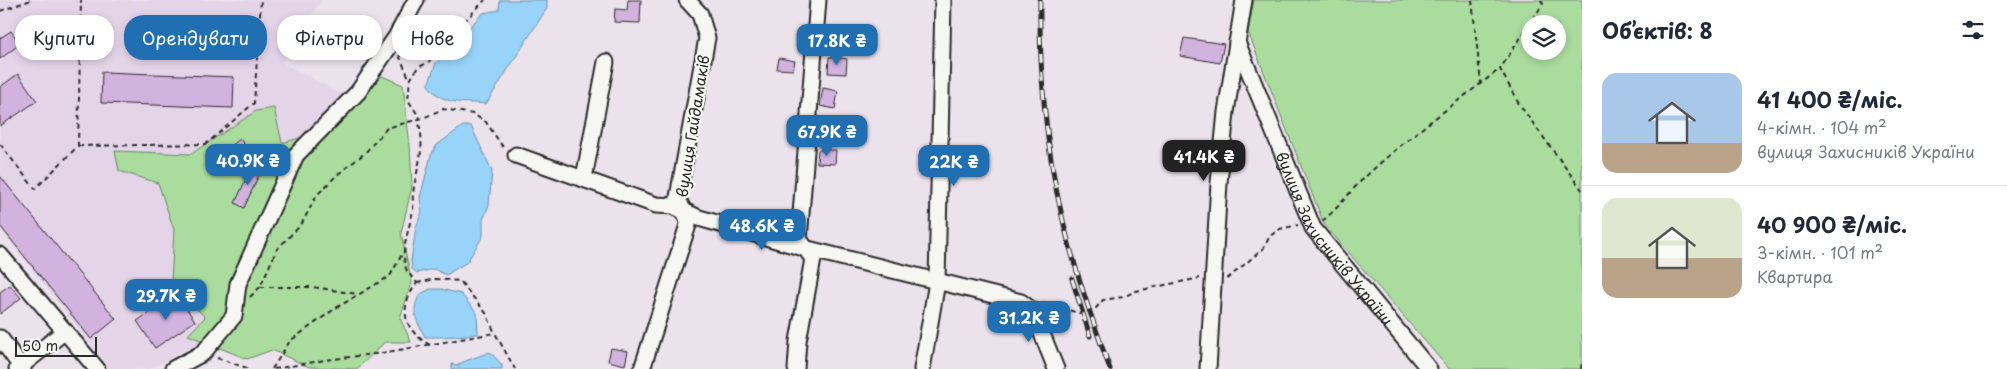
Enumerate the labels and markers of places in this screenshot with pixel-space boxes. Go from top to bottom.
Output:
pin: 17.8K ₴ [791,23,883,66]
pin: 67.9K ₴ [781,114,873,157]
pin: 41.4K ₴ [1158,140,1250,182]
pin: 40.9K ₴ [202,144,294,186]
pin: 22K ₴ [919,144,989,187]
pin: 48.6K ₴ [716,208,808,251]
pin: 29.7K ₴ [120,278,212,321]
pin: 31.2K ₴ [983,300,1075,343]

